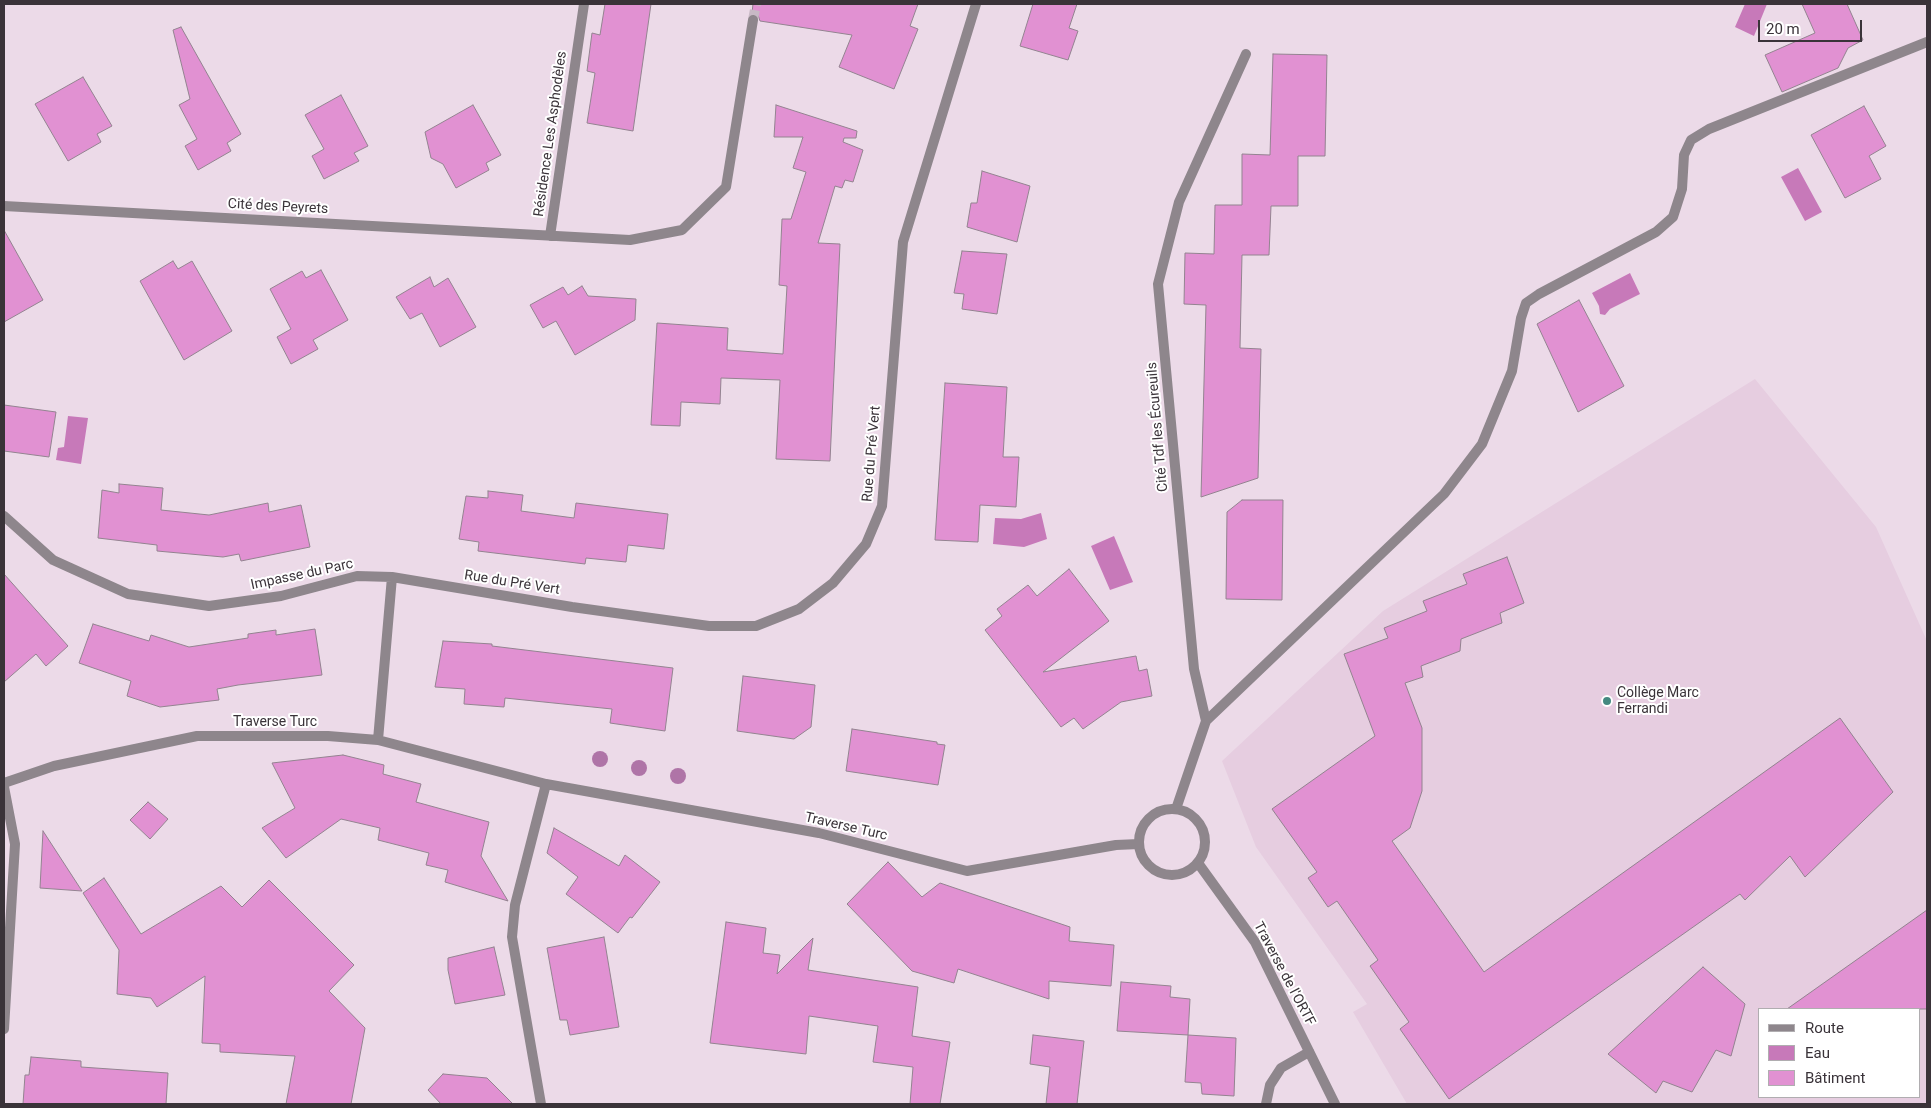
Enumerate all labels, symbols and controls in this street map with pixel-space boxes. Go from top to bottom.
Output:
scale bar [1761,10,1865,42]
text: 20 m [1766,20,1800,38]
street label: Résidence Les Asphodèles [531,50,571,218]
street label: Cité des Peyrets [227,196,329,218]
street label: Cité Tdf les Écureuils [1144,361,1172,493]
street label: Rue du Pré Vert [859,405,885,503]
street label: Impasse du Parc [249,556,355,594]
street label: Rue du Pré Vert [463,567,561,599]
place label: Collège Marc Ferrandi [1617,685,1699,718]
marker: Collège Marc Ferrandi [1601,695,1613,707]
street label: Traverse Turc [233,714,317,730]
street label: Traverse Turc [803,809,889,845]
street label: Traverse de l'ORTF [1250,919,1318,1029]
legend [1758,1008,1921,1098]
text: Route [1805,1019,1844,1037]
text: Eau [1805,1044,1830,1062]
text: Bâtiment [1805,1069,1865,1087]

